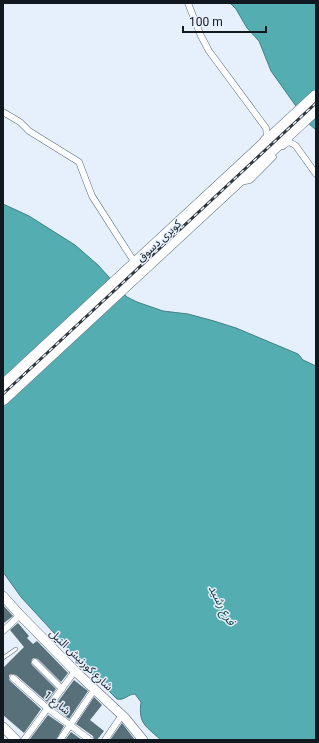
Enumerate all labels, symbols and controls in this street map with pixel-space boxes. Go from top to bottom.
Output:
scale bar [183,8,266,34]
text: 100 m [189,15,223,29]
street label: كوبرى دسوق [134,217,184,265]
water label: فرع رشيد [204,583,239,629]
street label: شارع كورنيش النيل [46,627,116,694]
street label: شارع 1 [40,688,73,719]

